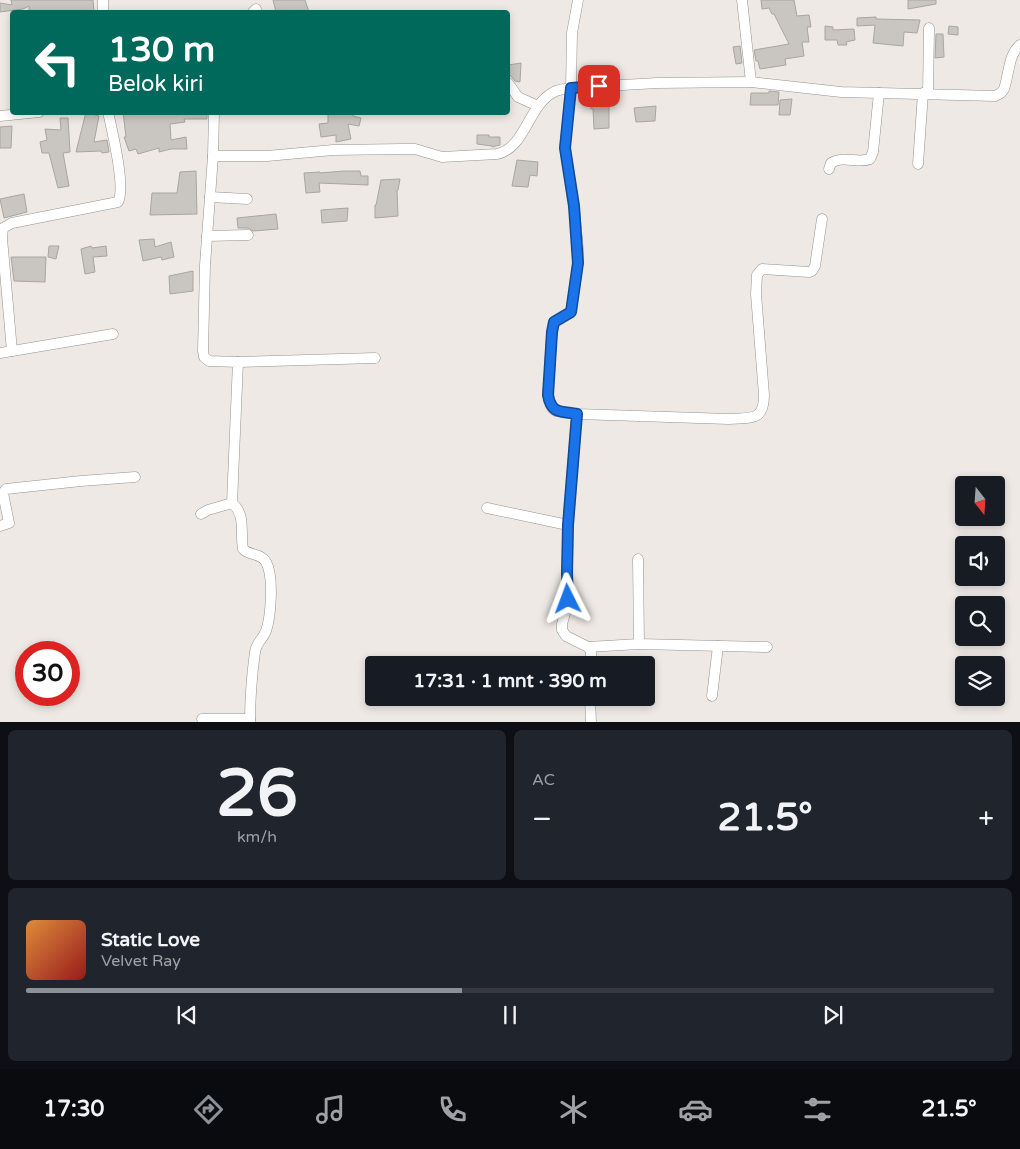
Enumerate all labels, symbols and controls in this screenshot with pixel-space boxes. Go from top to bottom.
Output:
text: 130 m [108,29,215,71]
icon: left [25,30,90,95]
pin [578,65,620,107]
text: Belok kiri [108,71,204,97]
icon: arrive [585,72,613,100]
north arrow [955,476,1005,526]
map controls [955,476,1005,706]
button: sound [955,536,1005,586]
position arrow [541,572,593,624]
button: search [955,596,1005,646]
speed limit sign: 30 [15,641,80,706]
button: layers [955,656,1005,706]
text: 17:31 · 1 mnt · 390 m [413,670,607,692]
text: 26 [216,755,298,834]
text: AC [532,770,555,790]
text: 21.5° [718,795,813,841]
text: − [532,802,552,836]
text: + [978,802,994,836]
text: km/h [237,827,277,847]
text: Static Love [101,929,200,951]
text: Velvet Ray [101,951,181,971]
icon: previous [173,1001,201,1029]
icon: pause [496,1001,524,1029]
icon: next [819,1001,847,1029]
icon: directions [191,1092,226,1127]
icon: music [313,1092,348,1127]
icon: phone [435,1092,470,1127]
icon: climate [556,1092,591,1127]
icon: car [678,1092,713,1127]
icon: filters [800,1092,835,1127]
text: 17:30 [43,1096,104,1122]
text: 21.5° [921,1096,977,1122]

